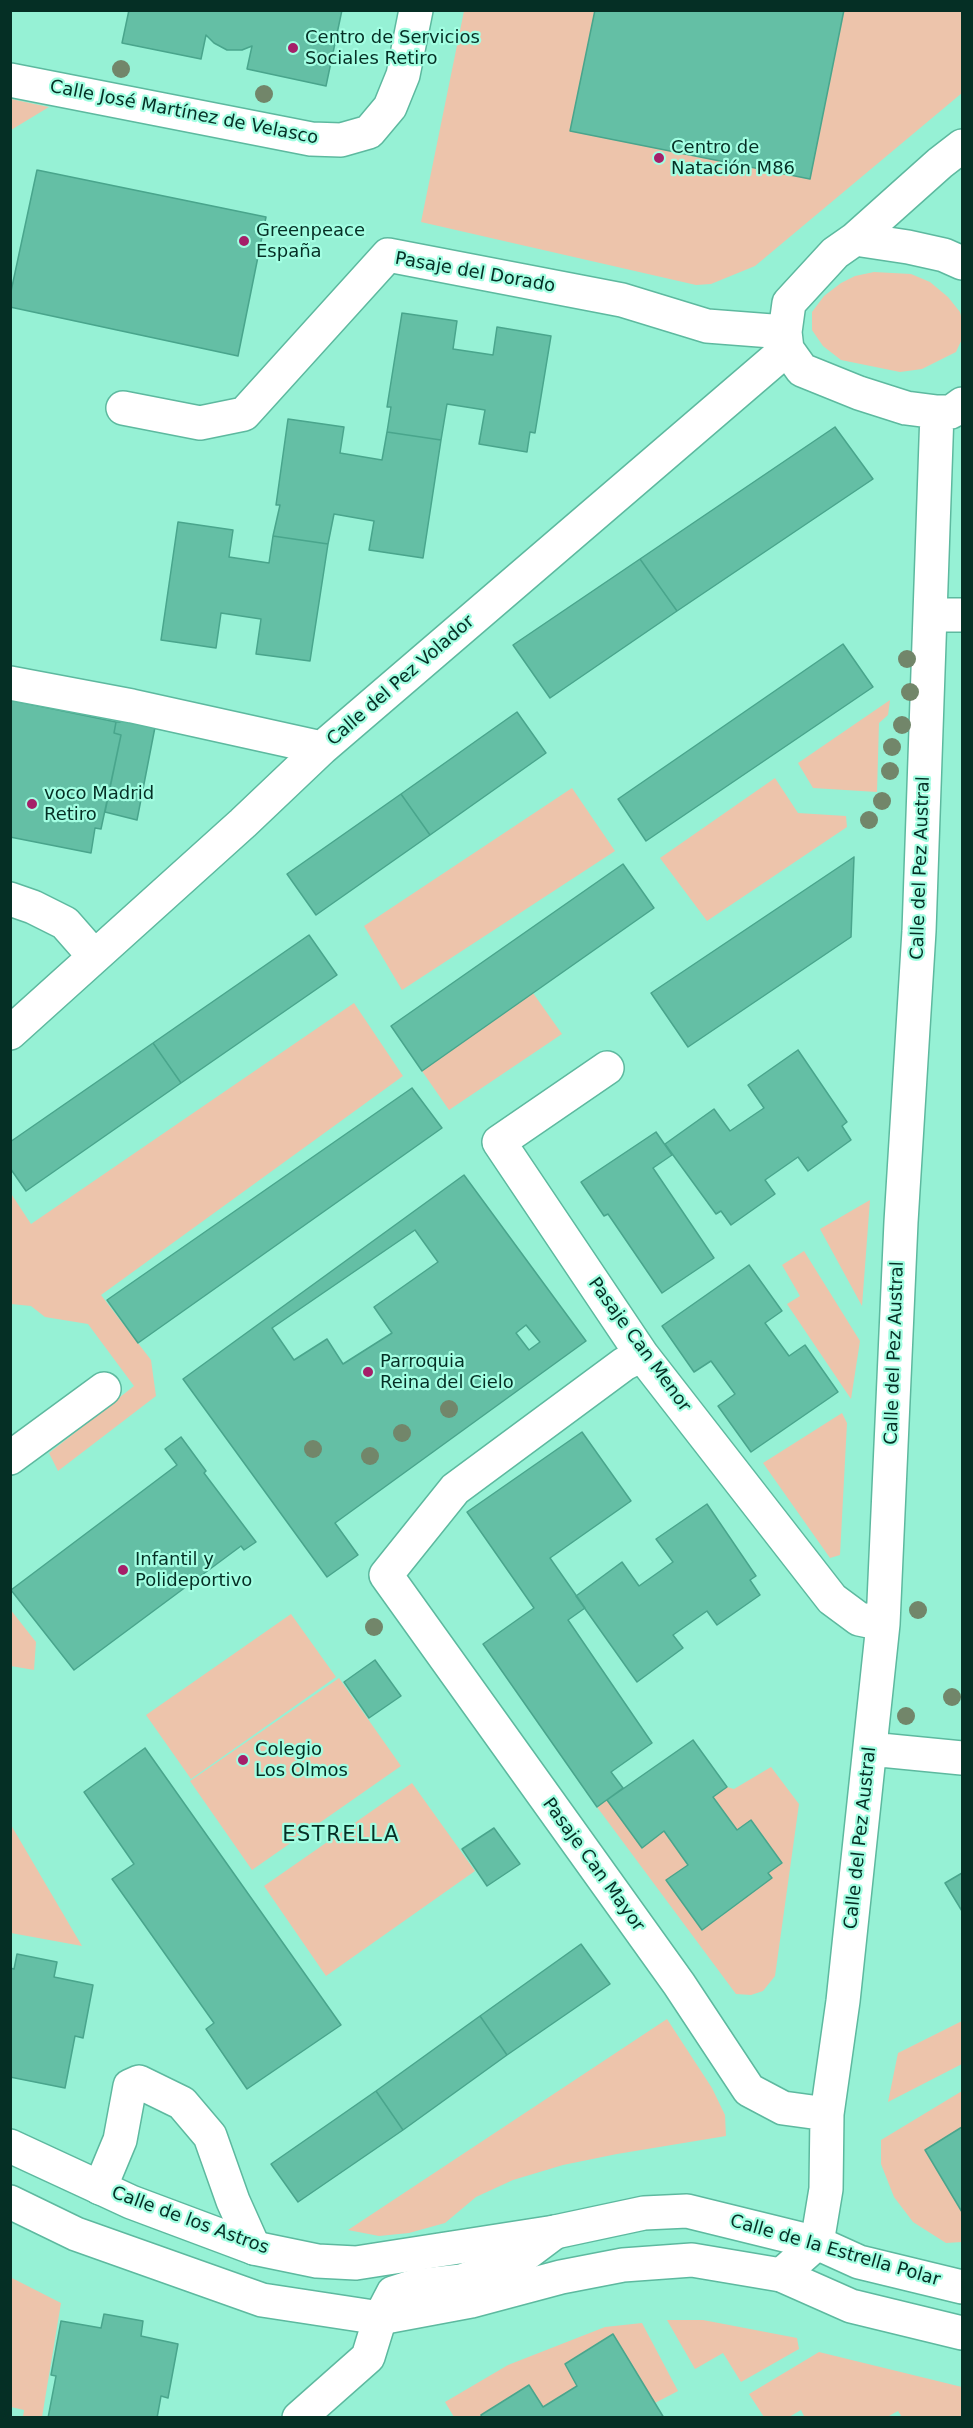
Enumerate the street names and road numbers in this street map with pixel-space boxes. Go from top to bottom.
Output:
street label: Calle José Martínez de Velasco [48,76,320,150]
street label: Pasaje del Dorado [393,248,557,298]
street label: Calle del Pez Volador [323,611,479,751]
street label: Calle del Pez Austral [907,776,935,960]
street label: Calle del Pez Austral [881,1261,909,1445]
street label: Pasaje Can Menor [583,1274,695,1416]
street label: Calle del Pez Austral [841,1746,881,1930]
street label: Pasaje Can Mayor [537,1794,649,1936]
street label: Calle de los Astros [108,2182,272,2260]
street label: Calle de la Estrella Polar [727,2211,943,2291]

